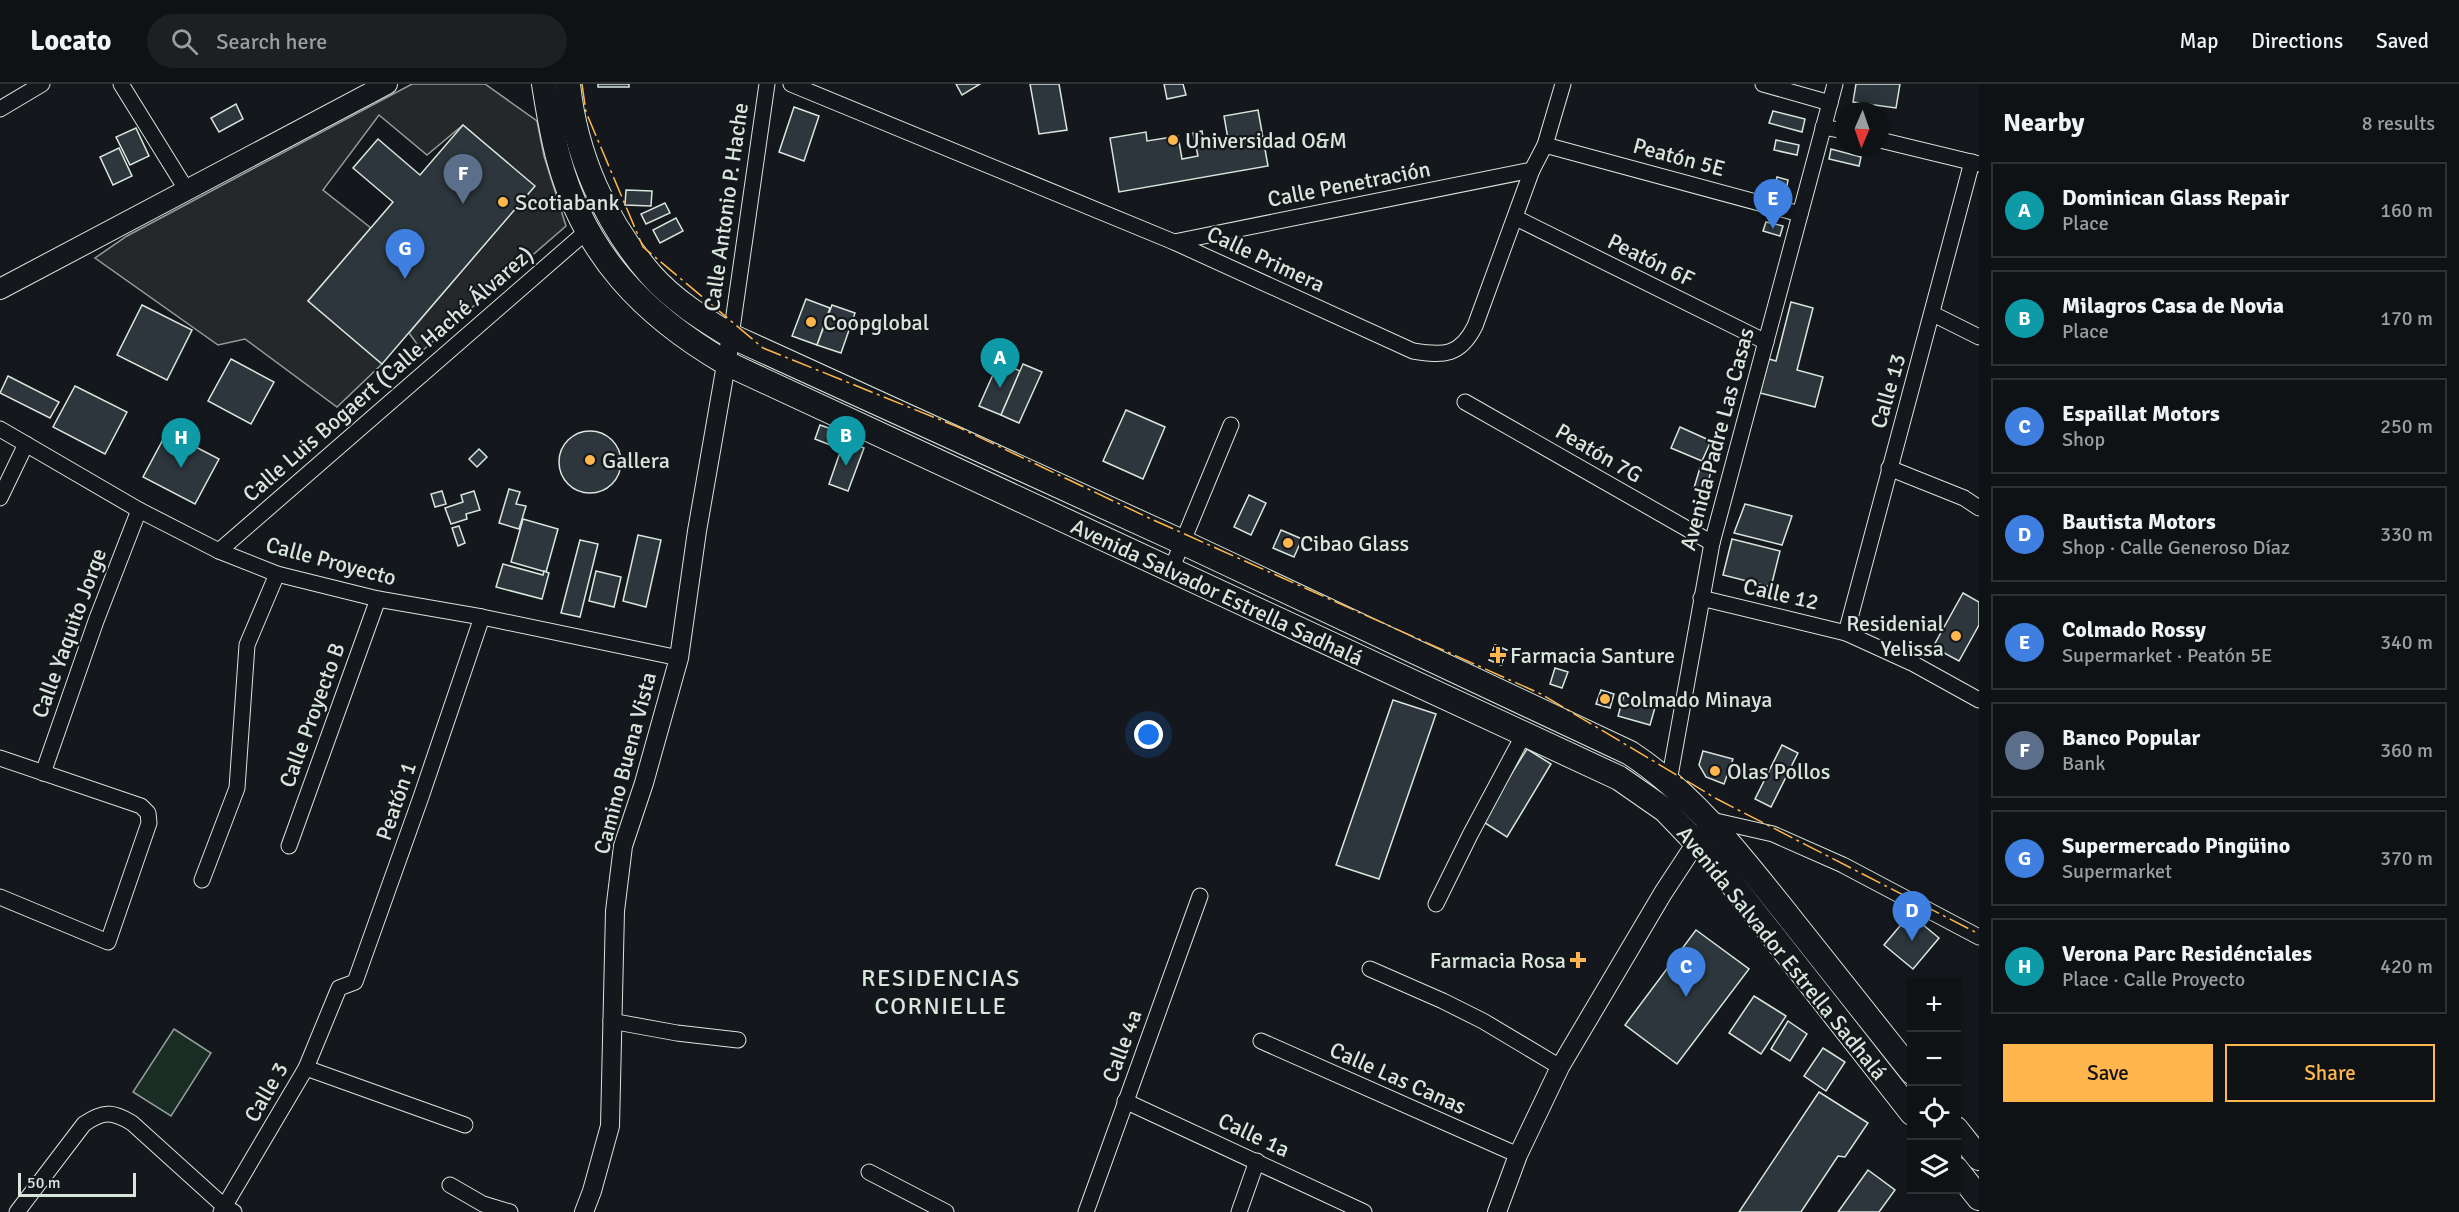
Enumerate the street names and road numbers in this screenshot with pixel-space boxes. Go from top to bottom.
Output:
street label: Calle Antonio P. Hache [698,101,754,313]
street label: Peatón 5E [1630,132,1728,182]
street label: Calle Penetración [1265,155,1433,213]
street label: Calle Primera [1203,220,1329,298]
street label: Peatón 6F [1603,227,1699,293]
street label: Calle Luis Bogaert (Calle Haché Álvarez) [237,241,539,507]
street label: Avenida Padre Las Casas [1674,325,1760,553]
street label: Calle 13 [1864,351,1912,431]
street label: Peatón 7G [1551,417,1647,489]
street label: Avenida Salvador Estrella Sadhalá [1067,512,1367,672]
street label: Calle Proyecto [263,531,399,591]
street label: Calle Yaquito Jorge [26,544,112,722]
street label: Calle 12 [1741,572,1821,616]
street label: Calle Proyecto B [273,639,351,791]
street label: Camino Buena Vista [588,669,662,857]
street label: Peatón 1 [370,758,422,844]
street label: Avenida Salvador Estrella Sadhalá [1671,821,1893,1085]
street label: Calle 4a [1096,1006,1148,1086]
street label: Calle Las Canas [1326,1036,1470,1120]
street label: Calle 3 [238,1057,294,1127]
street label: Calle 1a [1214,1107,1294,1163]

